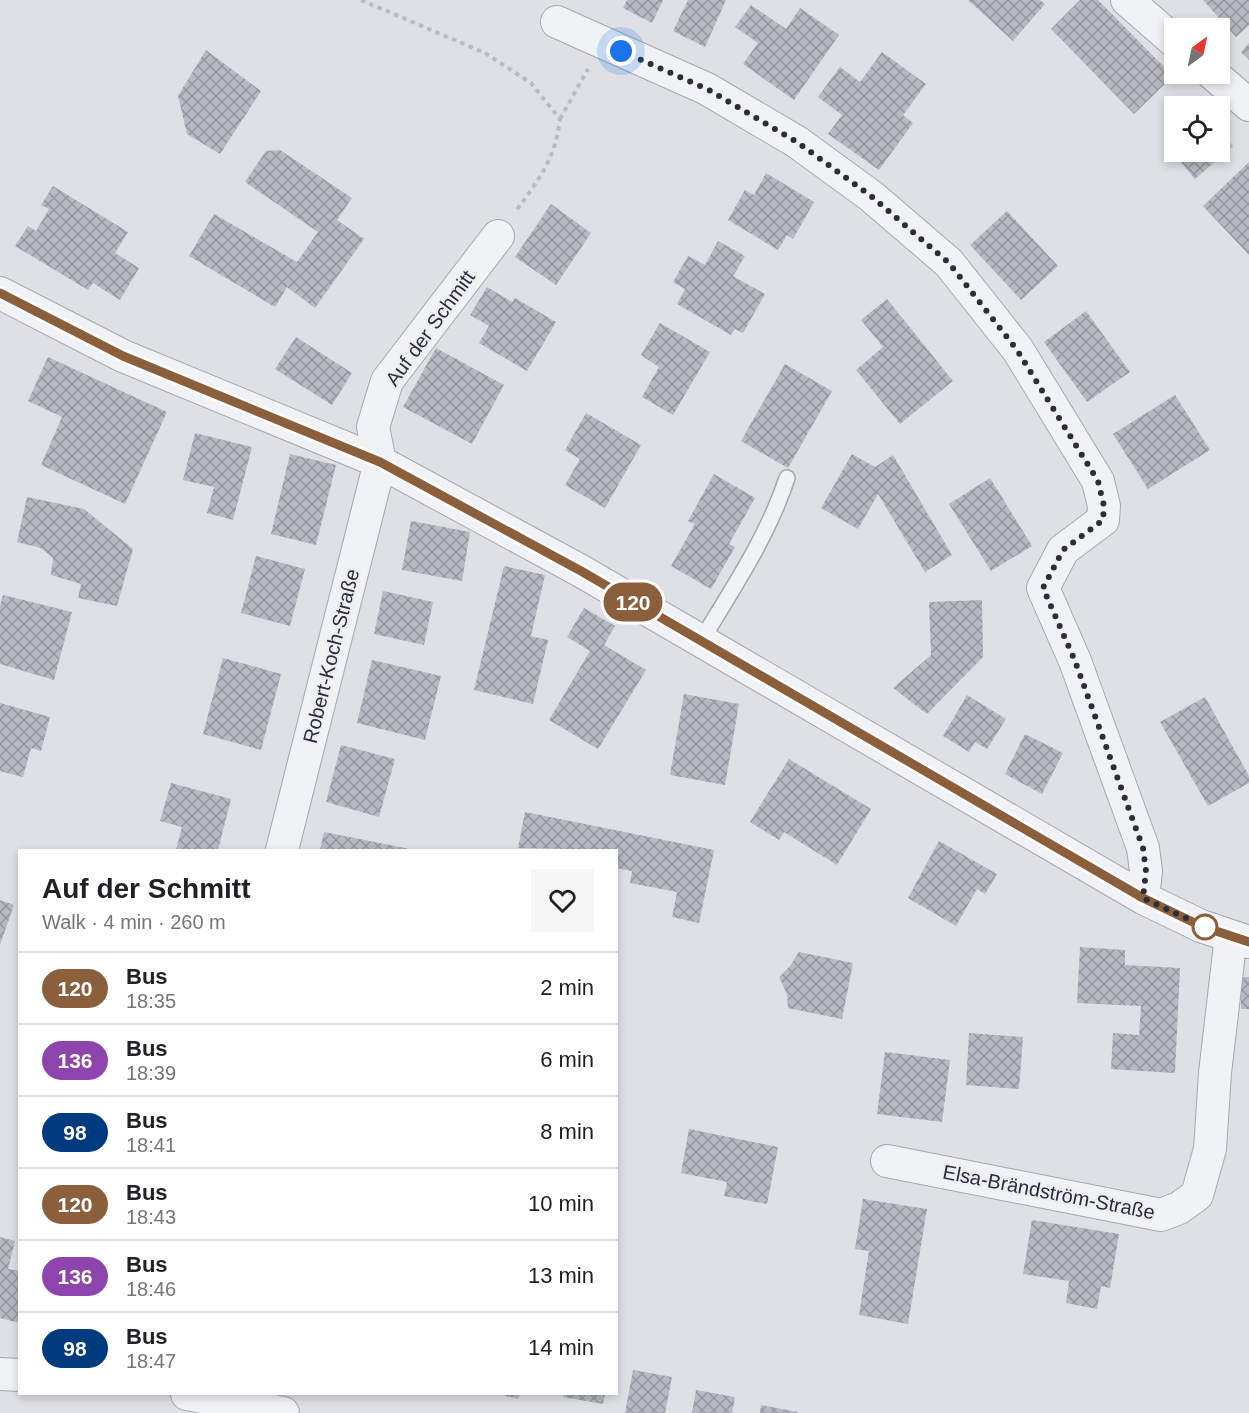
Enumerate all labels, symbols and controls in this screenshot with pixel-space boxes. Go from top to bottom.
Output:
north arrow [1164,18,1230,84]
map controls [1164,18,1230,162]
your location [606,36,636,66]
button: locate [1164,96,1230,162]
street label: Auf der Schmitt [381,266,479,390]
street label: Robert-Koch-Straße [299,567,363,745]
line badge: 120 [598,582,668,622]
text: 120 [615,591,651,614]
button: heart [531,869,594,932]
text: Auf der Schmitt [42,873,250,904]
text: Walk · 4 min · 260 m [42,911,226,933]
unlabelled marker [1192,914,1218,940]
text: Bus [126,964,168,989]
text: 2 min [540,975,594,1000]
text: 120 [57,977,93,1000]
text: 18:35 [126,990,176,1012]
text: Bus [126,1036,168,1061]
text: 6 min [540,1047,594,1072]
text: 136 [57,1049,93,1072]
text: 18:39 [126,1062,176,1084]
text: Bus [126,1108,168,1133]
text: 8 min [540,1119,594,1144]
text: 98 [63,1121,87,1144]
text: 18:41 [126,1134,176,1156]
street label: Elsa-Brändström-Straße [941,1161,1157,1223]
text: Bus [126,1180,168,1205]
text: 10 min [528,1191,594,1216]
text: 120 [57,1193,93,1216]
text: 18:43 [126,1206,176,1228]
text: Bus [126,1252,168,1277]
text: 13 min [528,1263,594,1288]
text: 136 [57,1265,93,1288]
text: 18:46 [126,1278,176,1300]
text: Bus [126,1324,168,1349]
text: 14 min [528,1335,594,1360]
text: 98 [63,1337,87,1360]
text: 18:47 [126,1350,176,1372]

